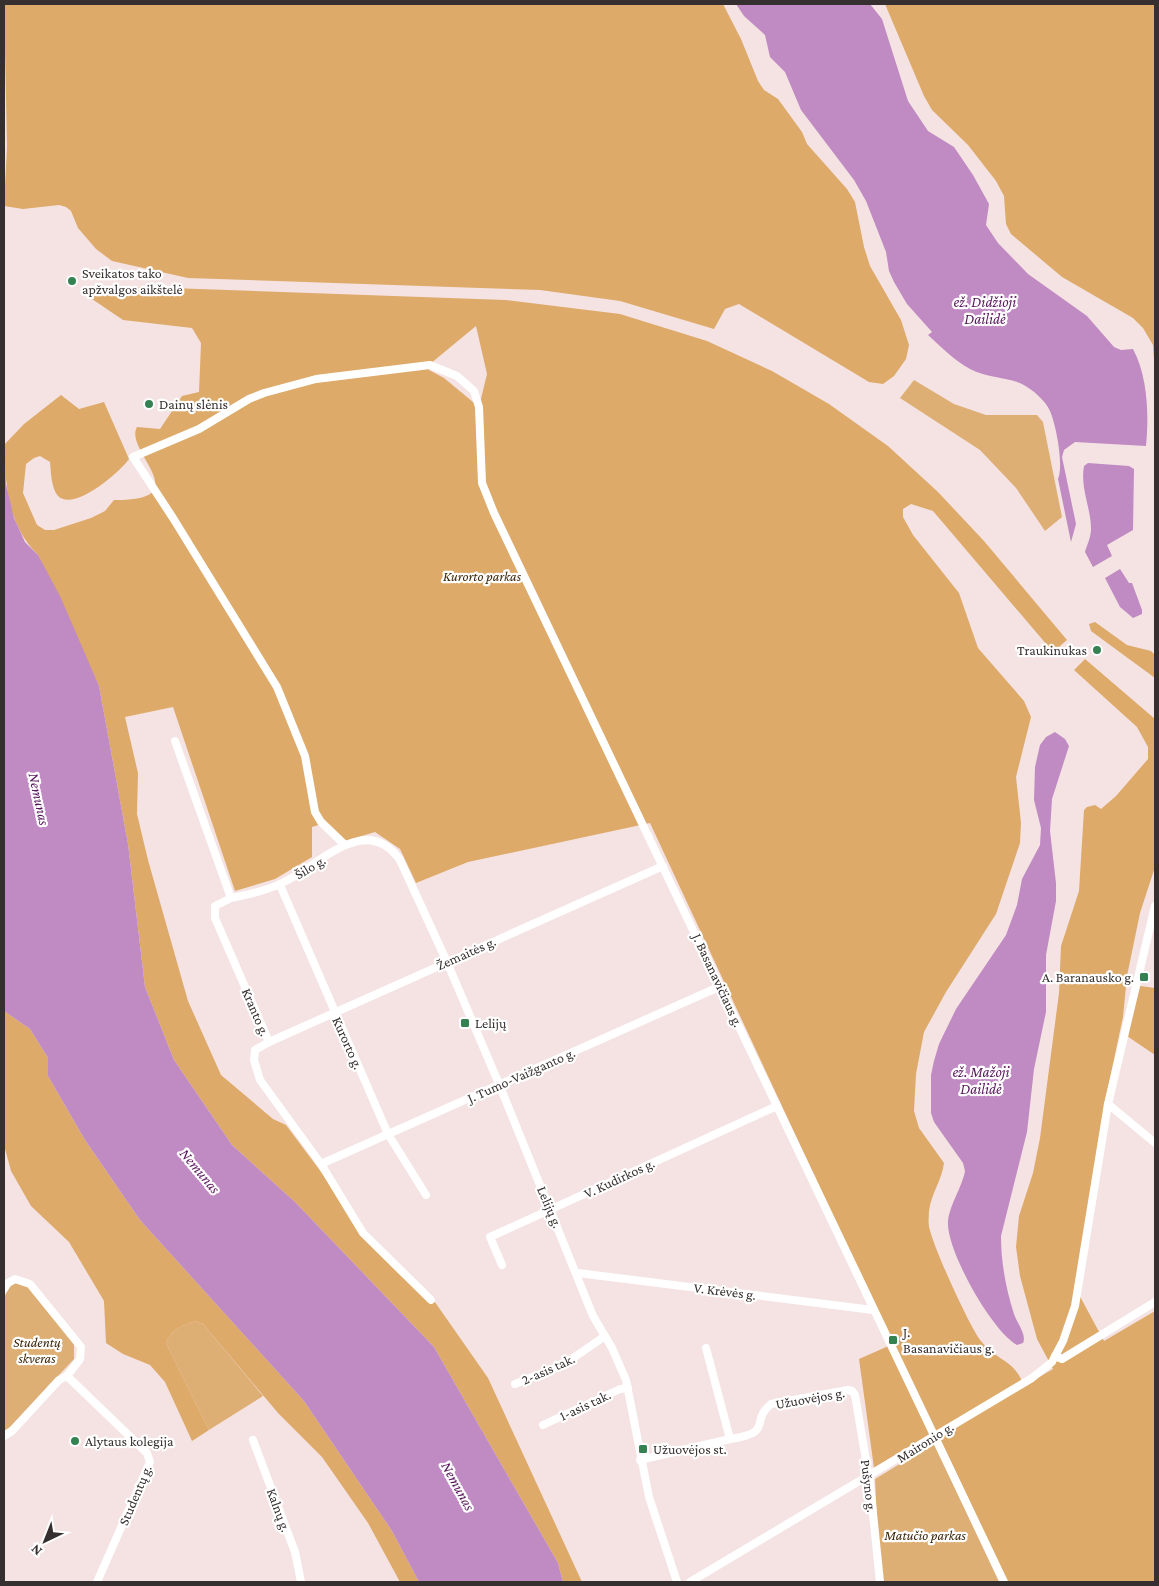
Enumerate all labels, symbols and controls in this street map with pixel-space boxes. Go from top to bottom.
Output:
place label: Sveikatos tako apžvalgos aikštelė [82,265,183,297]
marker: Sveikatos tako apžvalgos aikštelė [66,275,78,287]
water label: ež. Didžioji Dailidė [954,294,1017,327]
place label: Dainų slėnis [159,396,228,412]
marker: Dainų slėnis [143,398,155,410]
park label: Kurorto parkas [443,568,522,584]
place label: Traukinukas [1017,642,1087,658]
marker: Traukinukas [1091,644,1103,656]
water label: Nemunas [26,771,52,827]
street label: Šilo g. [292,852,328,882]
street label: J. Basanavičiaus g. [688,929,747,1029]
street label: Žemaitės g. [434,933,498,973]
place label: A. Baranausko g. [1042,969,1134,985]
marker: A. Baranausko g. [1138,971,1150,983]
street label: Kranto g. [239,986,273,1038]
street label: Kurorto g. [329,1014,367,1072]
place label: Lelijų [475,1015,507,1032]
marker: Lelijų [459,1017,471,1029]
street label: J. Tumo-Vaižganto g. [463,1044,577,1107]
water label: ež. Mažoji Dailidė [952,1064,1011,1097]
water label: Nemunas [177,1145,223,1197]
street label: V. Kudirkos g. [581,1155,657,1201]
street label: Lelijų g. [533,1184,566,1231]
street label: V. Krėvės g. [693,1279,757,1303]
place label: J. Basanavičiaus g. [901,1324,994,1356]
park label: Studentų skveras [13,1334,61,1366]
marker: J. Basanavičiaus g. [887,1334,899,1346]
street label: 2-asis tak. [519,1350,577,1388]
street label: Užuovėjos g. [774,1384,846,1413]
street label: 1-asis tak. [557,1386,613,1424]
street label: Maironio g. [894,1418,956,1466]
place label: Alytaus kolegija [85,1433,174,1450]
marker: Alytaus kolegija [69,1435,81,1447]
place label: Užuovėjos st. [653,1441,727,1458]
marker: Užuovėjos st. [637,1443,649,1455]
water label: Nemunas [438,1459,478,1513]
street label: Pušyno g. [858,1459,880,1513]
street label: Studentų g. [115,1462,155,1528]
street label: Kalnų g. [264,1486,294,1534]
north arrow [20,1516,70,1566]
park label: Matučio parkas [883,1527,966,1543]
text: N [27,1541,45,1560]

